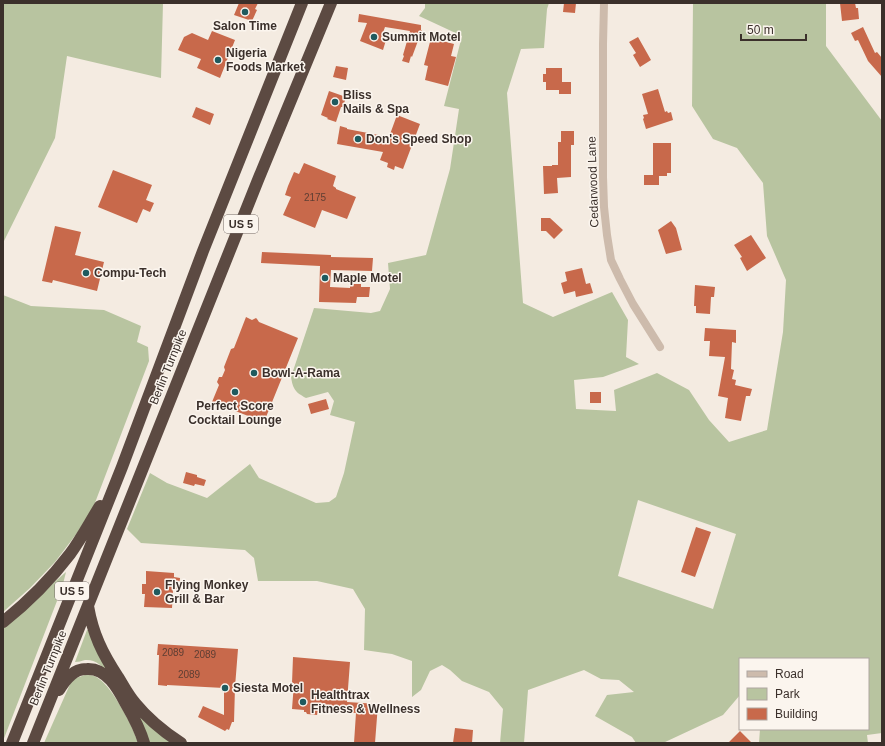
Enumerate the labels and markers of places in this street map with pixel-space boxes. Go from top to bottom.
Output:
marker: Salon Time [240,7,250,17]
place label: Salon Time [213,19,277,33]
place label: Summit Motel [382,30,461,44]
marker: Summit Motel [369,32,379,42]
place label: Nigeria Foods Market [226,46,304,74]
marker: Nigeria Foods Market [213,55,223,65]
place label: Bliss Nails & Spa [343,88,409,116]
marker: Bliss Nails & Spa [330,97,340,107]
place label: Don's Speed Shop [366,132,472,146]
marker: Don's Speed Shop [353,134,363,144]
place label: Compu-Tech [94,266,166,280]
marker: Compu-Tech [81,268,91,278]
place label: Maple Motel [333,271,402,285]
marker: Maple Motel [320,273,330,283]
place label: Bowl-A-Rama [262,366,340,380]
marker: Bowl-A-Rama [249,368,259,378]
marker: Perfect Score Cocktail Lounge [230,387,240,397]
place label: Perfect Score Cocktail Lounge [188,399,282,427]
place label: Flying Monkey Grill & Bar [165,578,249,606]
marker: Flying Monkey Grill & Bar [152,587,162,597]
place label: Siesta Motel [233,681,303,695]
marker: Siesta Motel [220,683,230,693]
place label: Healthtrax Fitness & Wellness [311,688,420,716]
marker: Healthtrax Fitness & Wellness [298,697,308,707]

